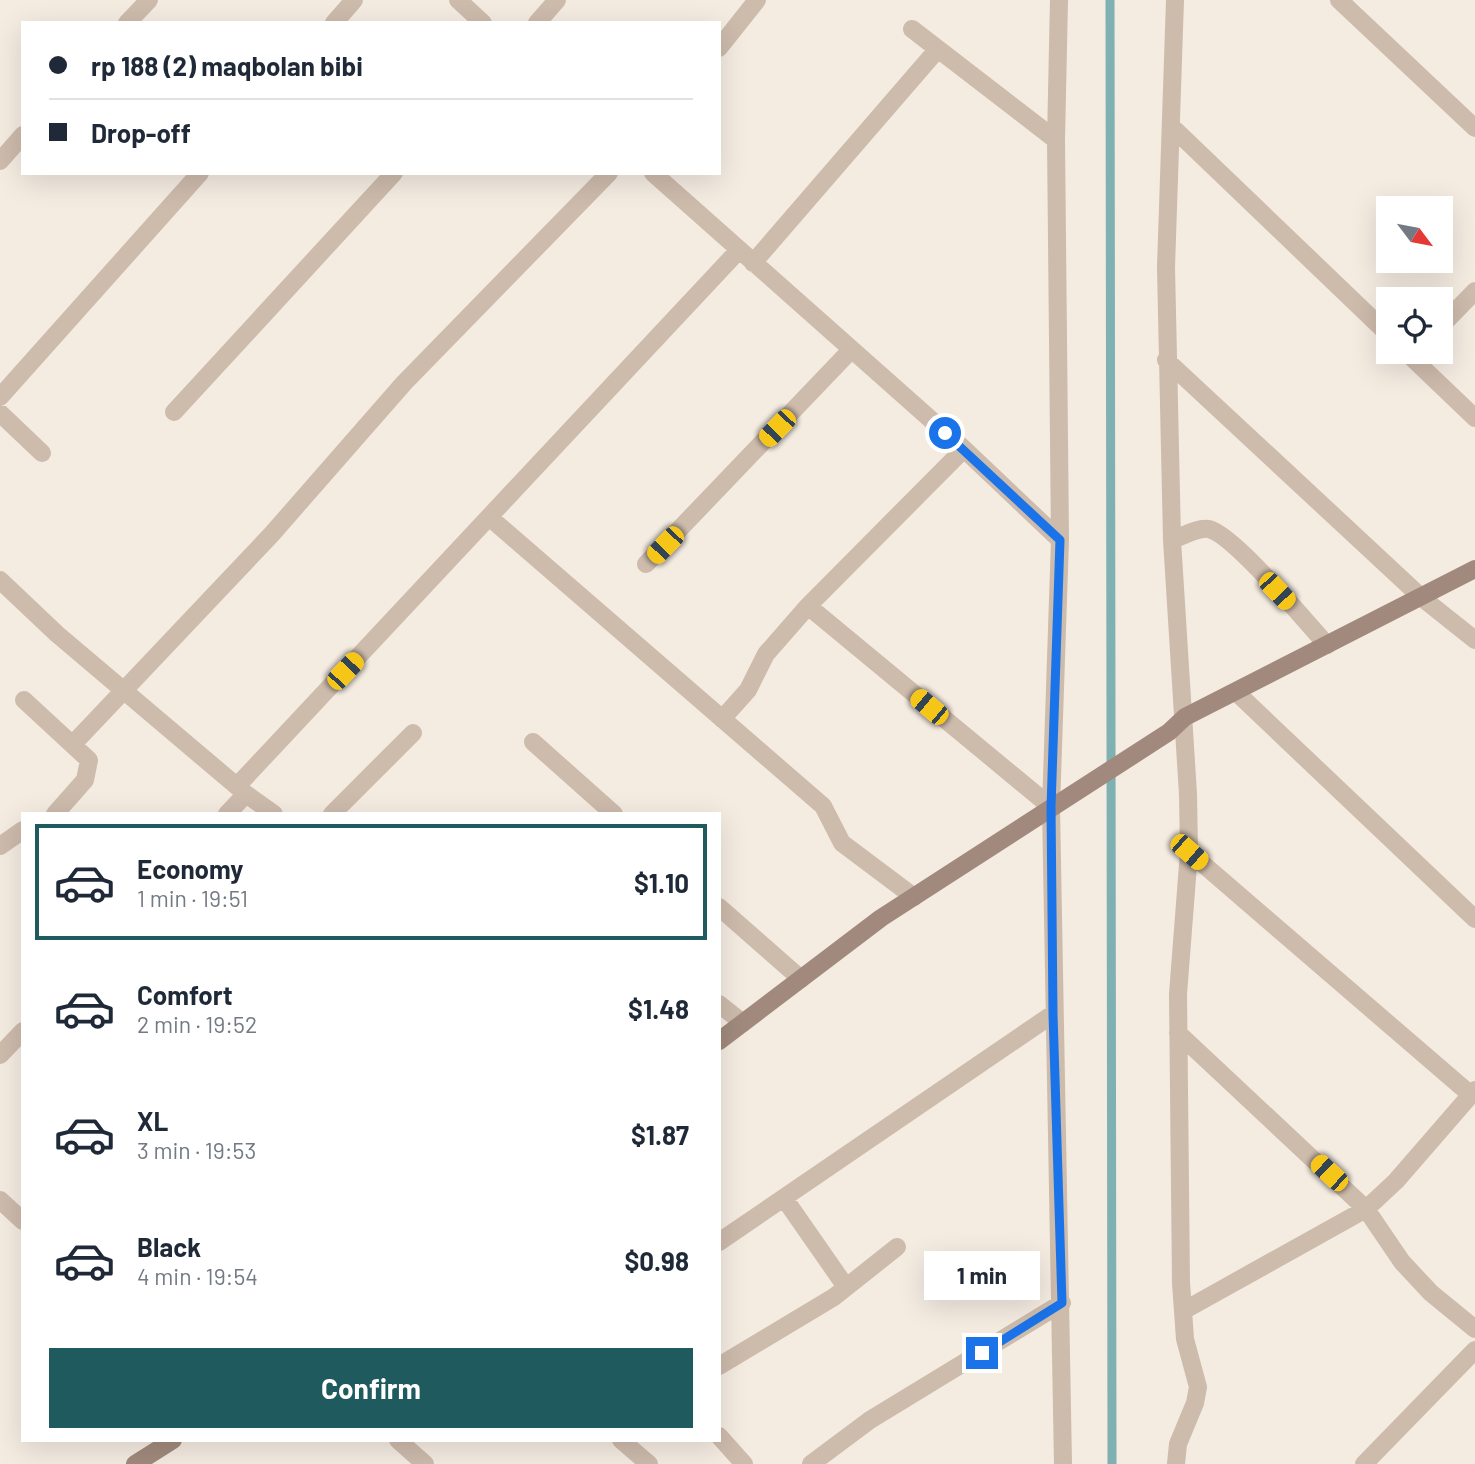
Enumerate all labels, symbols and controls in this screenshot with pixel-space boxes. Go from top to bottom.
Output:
text: rp 188 (2) maqbolan bibi [91,50,363,81]
text: Drop-off [91,117,191,148]
north arrow [1376,196,1452,273]
map controls [1376,196,1453,364]
button: locate [1376,287,1453,364]
car [755,406,800,450]
route start [929,417,961,449]
car [643,523,688,567]
car [1255,568,1300,614]
car [323,648,368,694]
car [907,685,952,729]
car [1167,830,1212,874]
icon: car [53,851,116,914]
text: Economy [137,853,243,884]
text: $1.10 [634,867,689,898]
text: 1 min · 19:51 [137,884,248,912]
icon: car [53,977,116,1040]
text: Comfort [137,979,233,1010]
text: $1.48 [628,993,689,1024]
text: 2 min · 19:52 [137,1010,257,1038]
icon: car [53,1103,116,1166]
text: XL [137,1105,168,1136]
text: $1.87 [631,1119,689,1150]
text: 3 min · 19:53 [137,1136,256,1164]
car [1307,1151,1352,1195]
icon: car [53,1229,116,1292]
text: Black [137,1231,201,1262]
text: $0.98 [624,1245,689,1276]
callout: 1 min [924,1252,1040,1300]
text: 1 min [957,1261,1007,1289]
text: 4 min · 19:54 [137,1262,258,1290]
route end [966,1337,998,1369]
button: Confirm [49,1348,693,1428]

